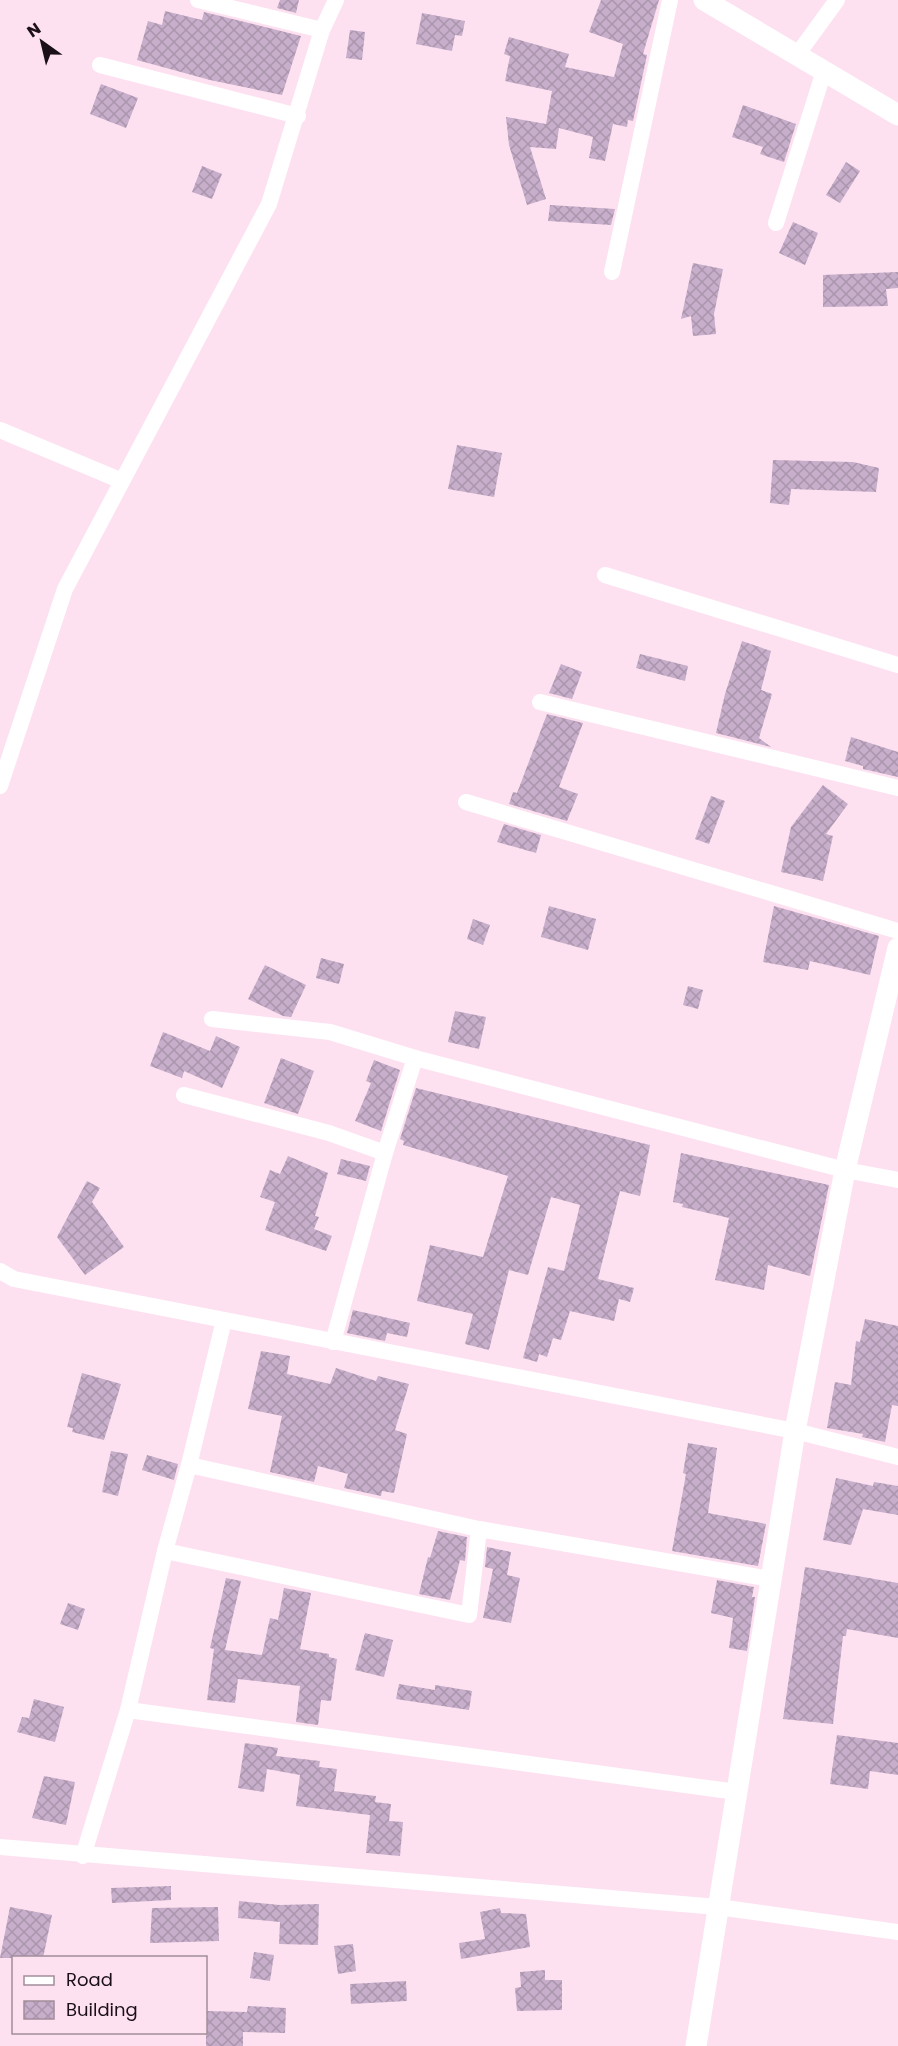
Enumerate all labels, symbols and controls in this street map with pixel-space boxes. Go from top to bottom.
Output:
north arrow [12,12,72,72]
text: N [22,17,45,43]
legend [12,1956,207,2034]
text: Road [66,1967,113,1992]
text: Building [66,1997,138,2022]

